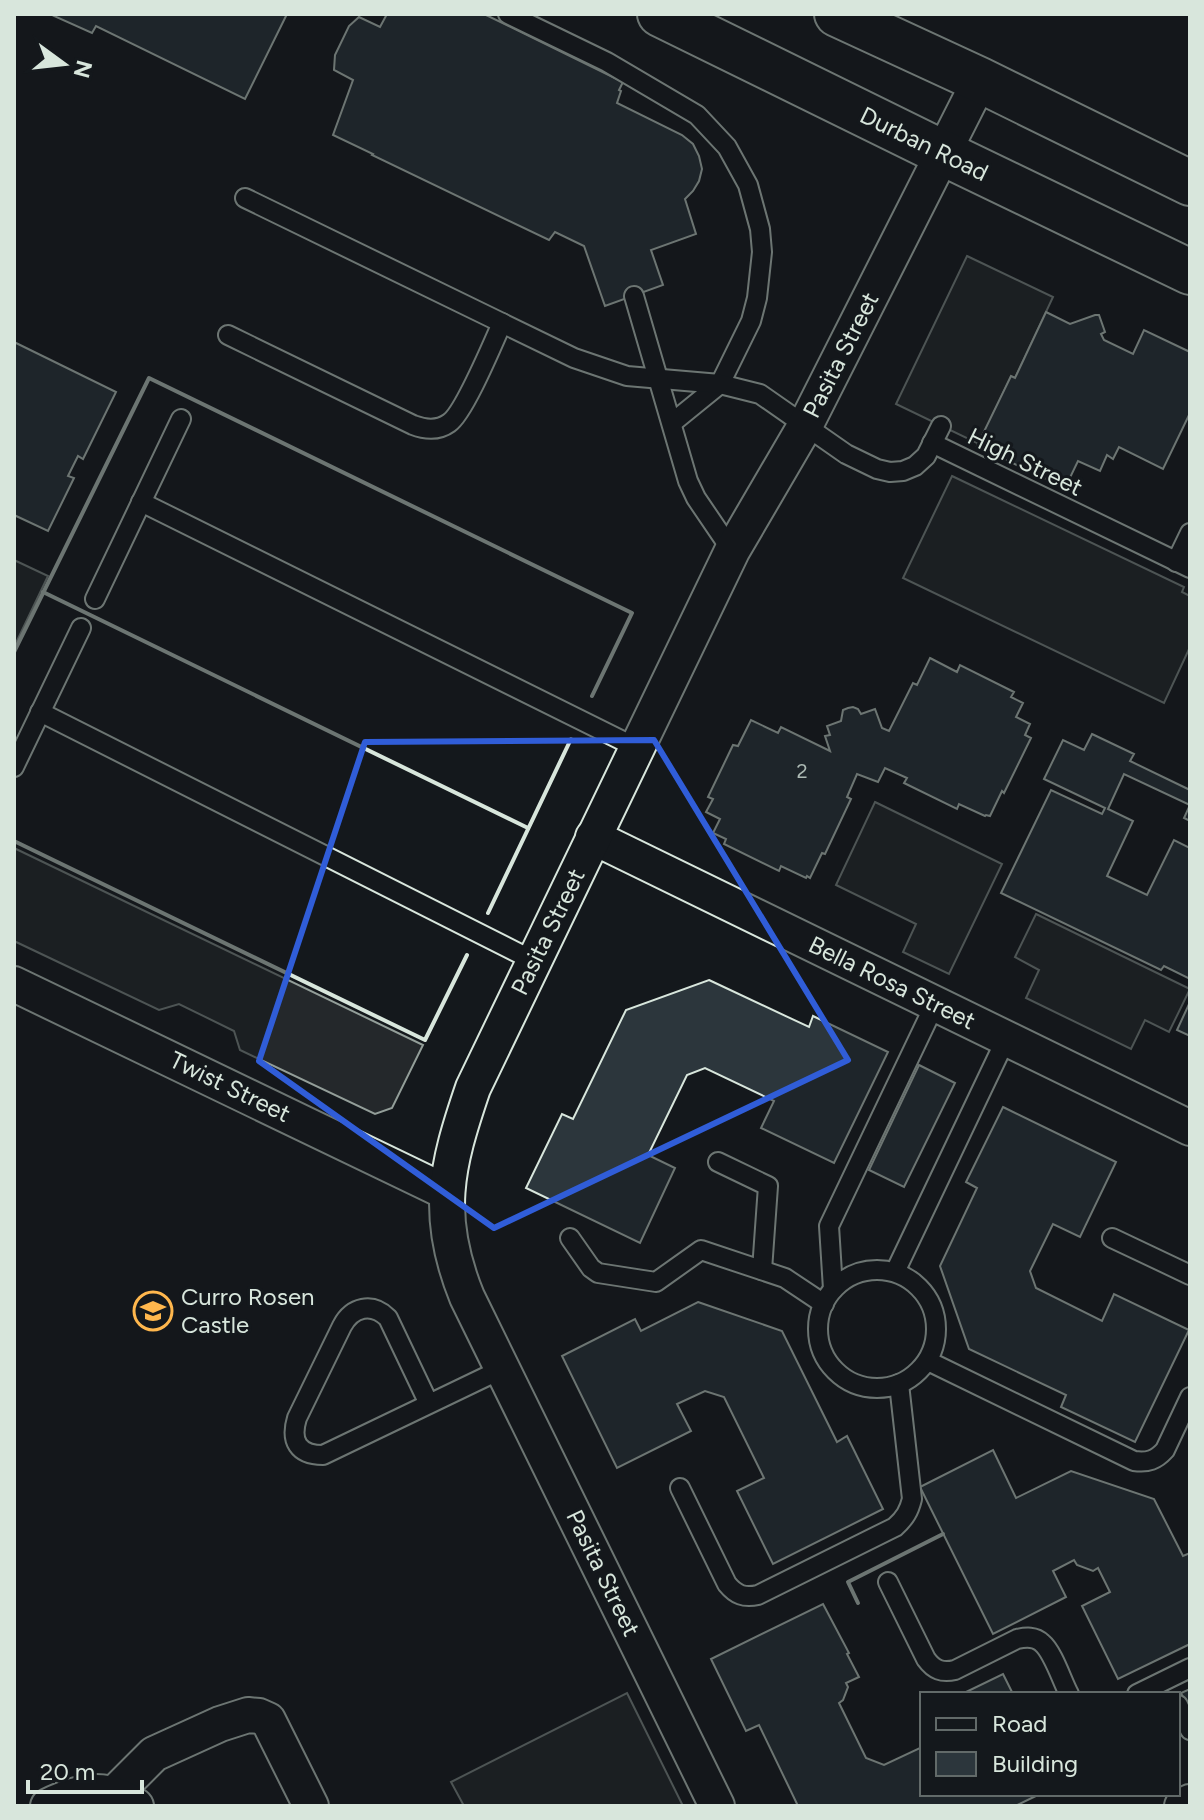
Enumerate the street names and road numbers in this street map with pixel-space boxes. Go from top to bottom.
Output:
street label: Durban Road [855,100,993,187]
street label: Pasita Street [797,287,885,422]
street label: High Street [963,421,1087,502]
street label: Pasita Street [504,864,591,1000]
street label: Bella Rosa Street [804,930,980,1035]
street label: Twist Street [165,1045,295,1128]
street label: Pasita Street [560,1505,647,1641]

